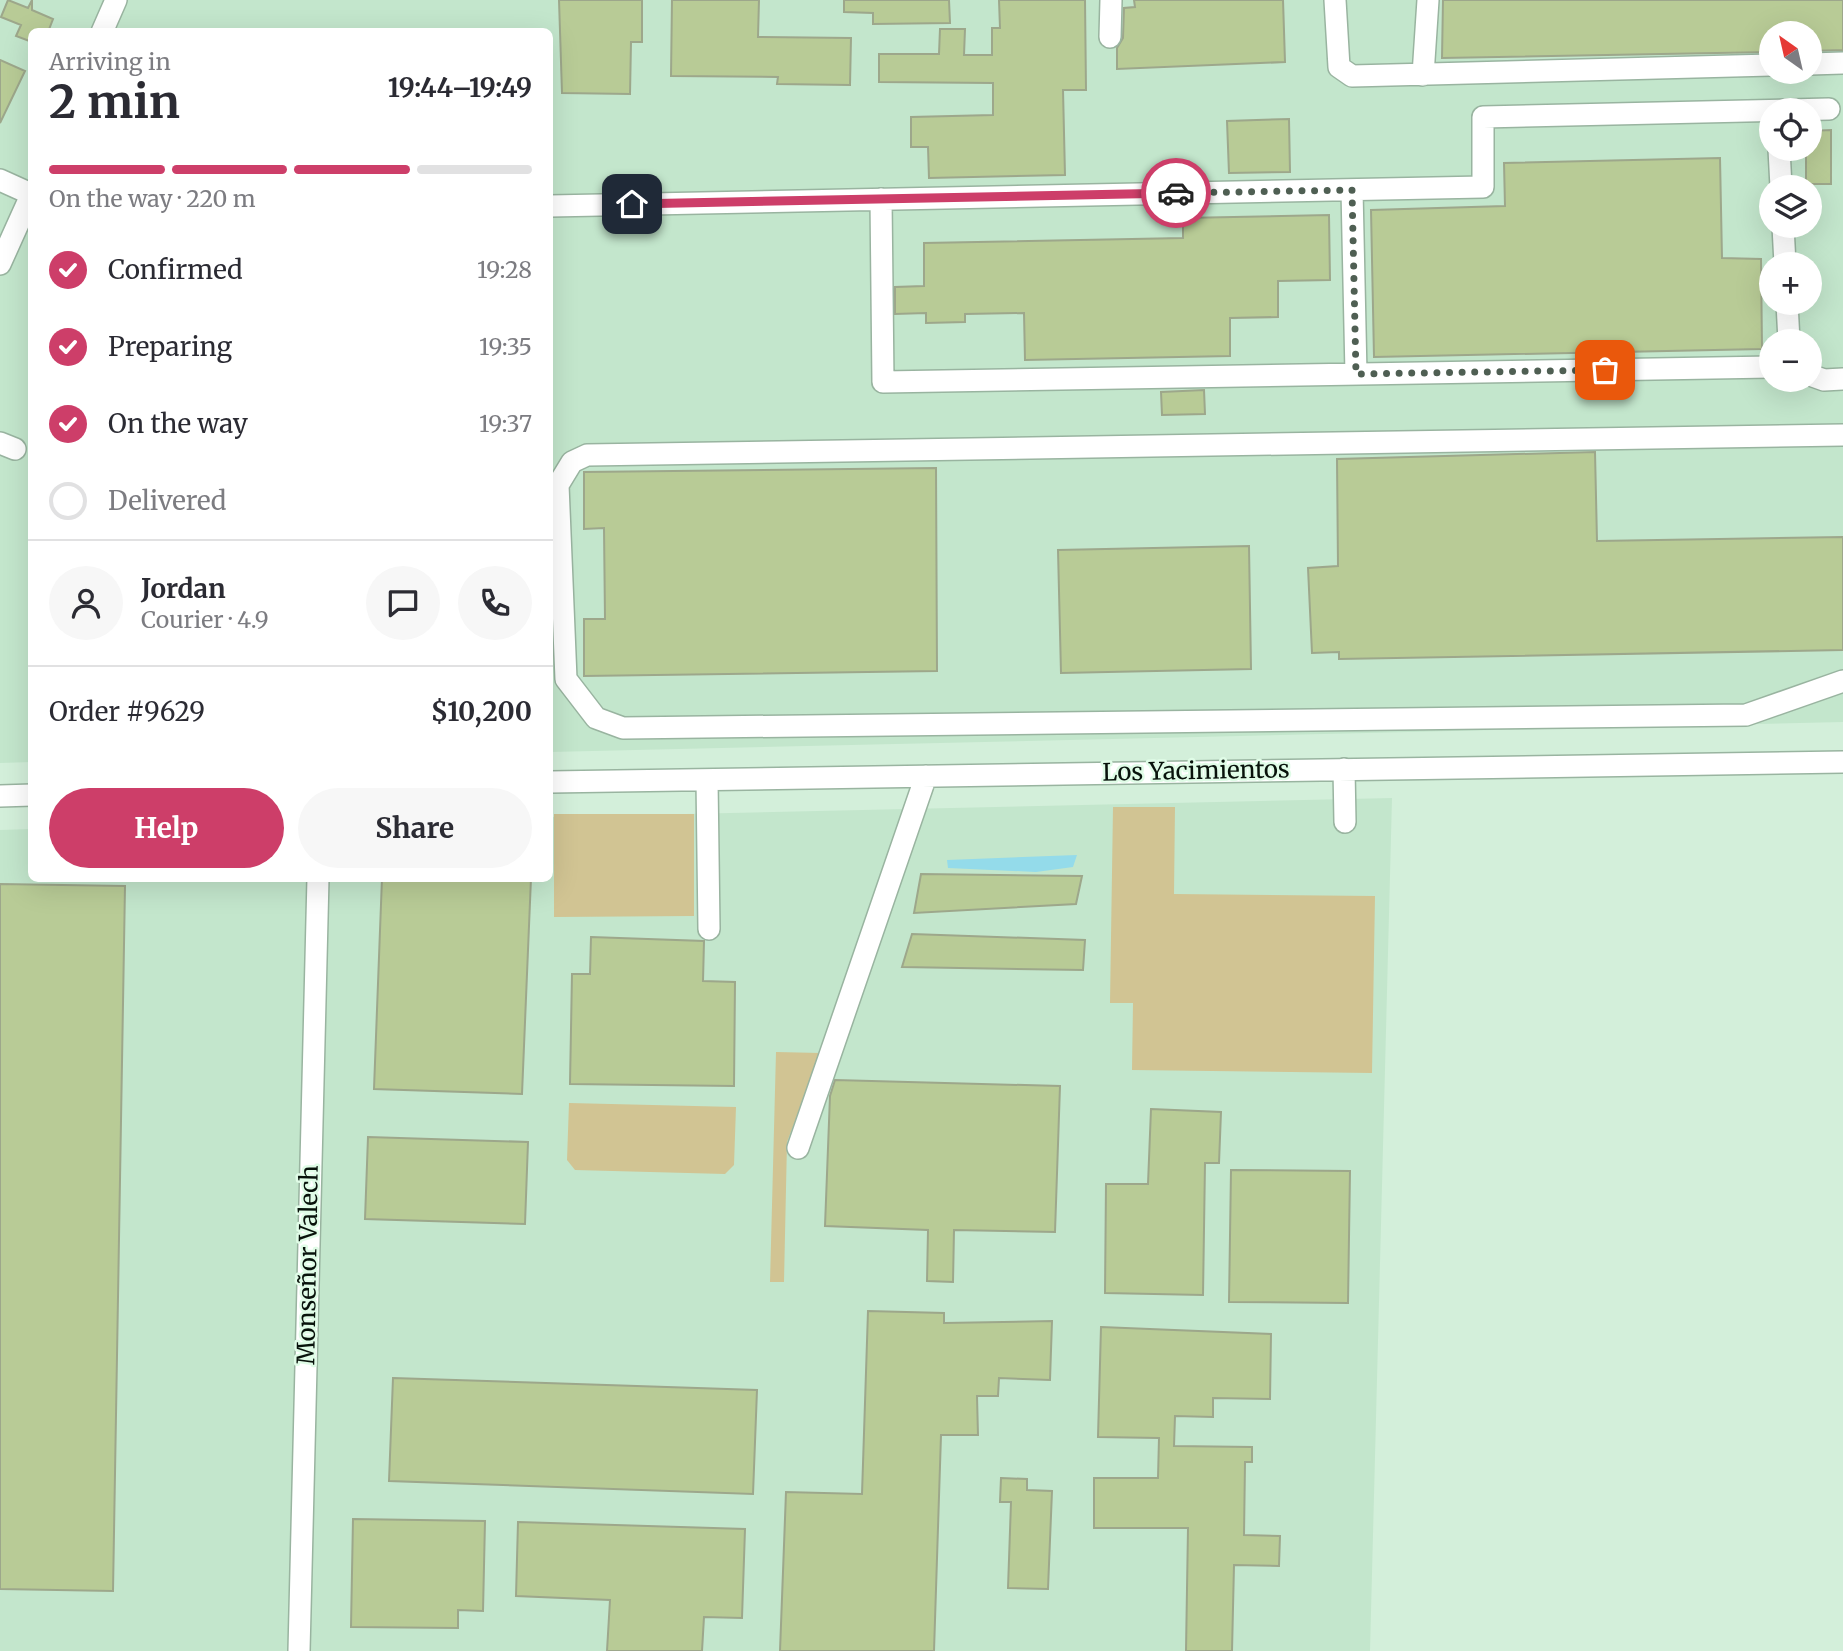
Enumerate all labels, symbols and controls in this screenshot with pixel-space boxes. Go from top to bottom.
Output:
north arrow [1759,21,1822,84]
map controls [1759,21,1822,392]
text: Arriving in [49,47,171,76]
text: 19:44–19:49 [388,71,532,104]
text: 2 min [49,73,180,131]
button: locate [1759,98,1822,161]
courier [1141,158,1211,228]
pin [602,174,662,234]
icon: car [1157,174,1195,212]
button: layers [1759,175,1822,238]
text: On the way · 220 m [49,184,256,213]
icon: home [613,185,651,223]
icon: check [49,251,87,289]
button: + [1759,252,1822,315]
text: Confirmed [108,253,243,286]
text: 19:28 [477,255,532,284]
icon: check [49,328,87,366]
button: − [1759,329,1822,392]
text: Preparing [108,330,232,363]
text: 19:35 [479,332,532,361]
pin [1575,340,1635,400]
icon: bag [1586,351,1624,389]
icon: check [49,405,87,443]
text: On the way [108,407,248,440]
text: 19:37 [479,409,532,438]
text: Delivered [108,484,227,517]
button: person [49,566,123,640]
button: chat [366,566,440,640]
button: phone [458,566,532,640]
text: Jordan [141,572,226,605]
text: Courier · 4.9 [141,605,269,634]
text: Order #9629 [49,695,205,728]
text: $10,200 [431,695,532,728]
street label: Los Yacimientos [1102,753,1290,788]
button: Help [49,788,284,868]
button: Share [298,788,532,868]
street label: Monseñor Valech [290,1165,325,1365]

